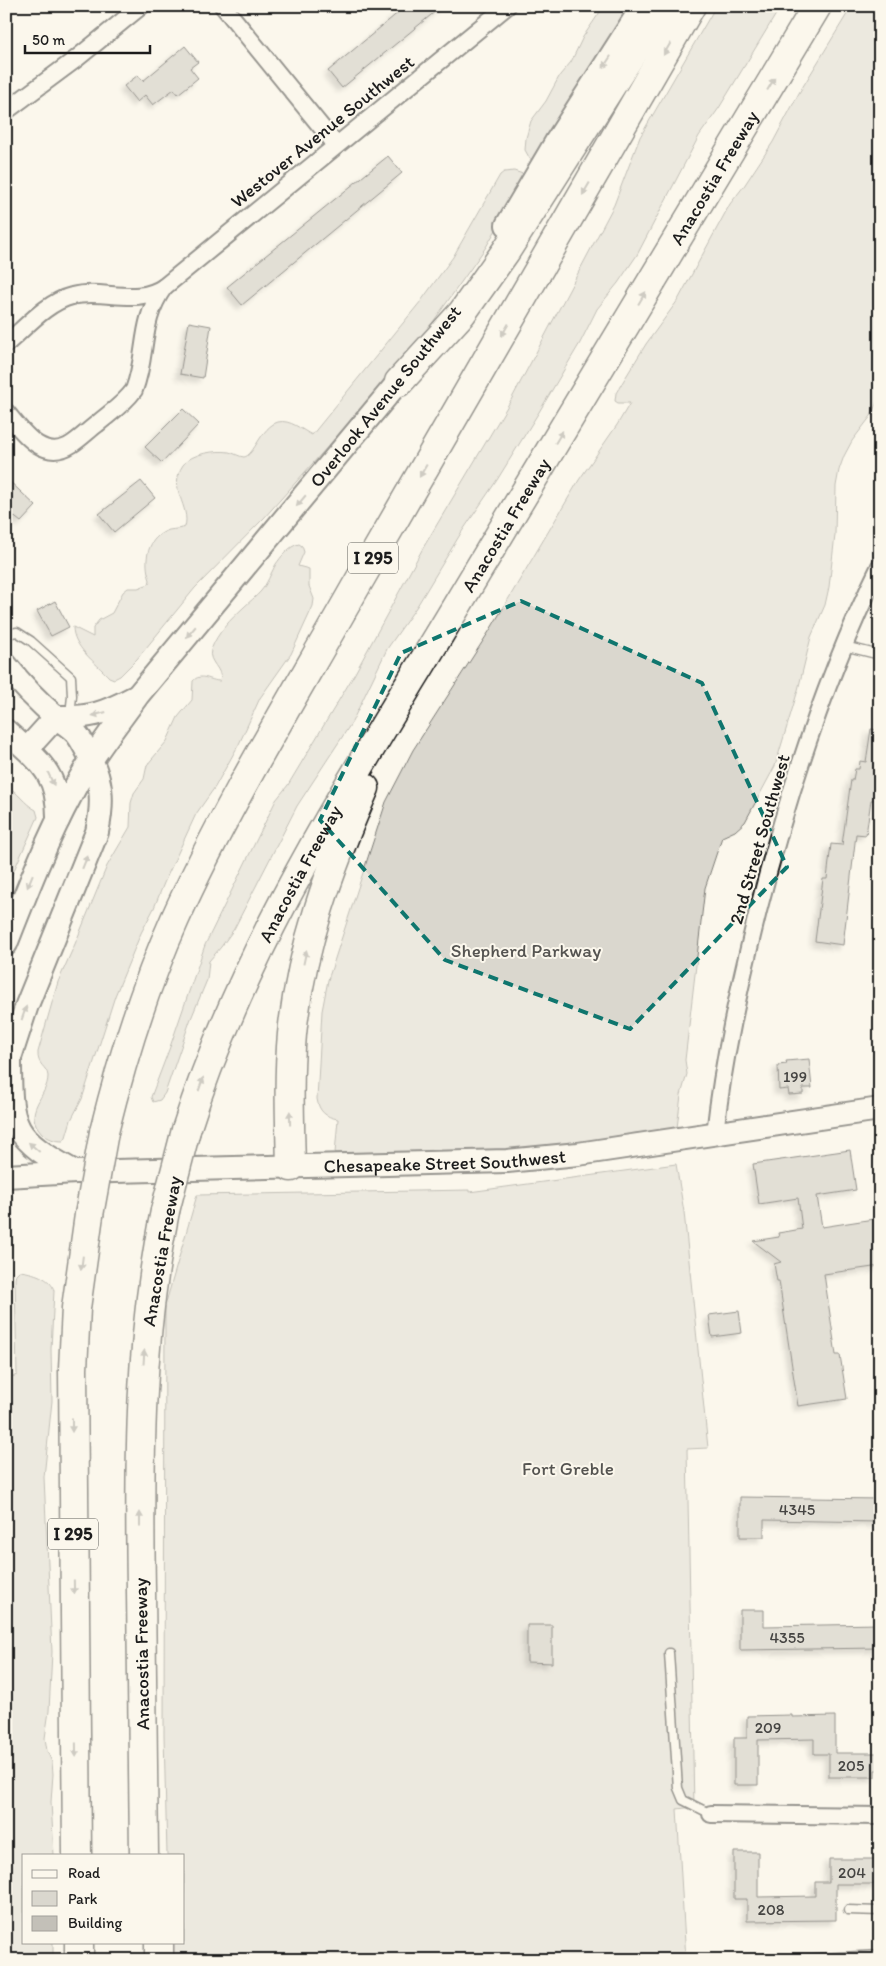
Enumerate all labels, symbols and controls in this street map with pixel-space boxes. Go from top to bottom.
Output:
scale bar [25,22,150,54]
text: 50 m [32,31,65,49]
one-way arrow [663,42,672,55]
street label: Westover Avenue Southwest [226,50,419,213]
one-way arrow [602,55,612,69]
one-way arrow [766,77,775,90]
street label: Anacostia Freeway [665,106,763,249]
one-way arrow [582,183,591,196]
one-way arrow [637,291,646,304]
street label: Overlook Avenue Southwest [305,301,466,492]
one-way arrow [500,323,509,336]
one-way arrow [554,431,563,444]
street label: Anacostia Freeway [457,454,555,596]
one-way arrow [419,464,428,477]
one-way arrow [295,494,307,506]
road number: I 295 [348,542,398,574]
one-way arrow [185,625,196,638]
one-way arrow [92,710,107,718]
street label: 2nd Street Southwest [724,751,795,927]
one-way arrow [47,772,55,786]
street label: Anacostia Freeway [254,801,347,946]
one-way arrow [81,854,89,869]
one-way arrow [26,874,34,889]
park label: Shepherd Parkway [451,939,601,962]
one-way arrow [301,949,309,964]
one-way arrow [21,1005,28,1020]
house number: 199 [783,1067,807,1086]
one-way arrow [198,1076,205,1091]
one-way arrow [286,1110,294,1126]
one-way arrow [29,1141,41,1153]
street label: Chesapeake Street Southwest [323,1144,567,1178]
street label: Anacostia Freeway [137,1174,186,1328]
one-way arrow [78,1255,86,1271]
one-way arrow [140,1348,148,1364]
one-way arrow [68,1417,76,1433]
park label: Fort Greble [522,1457,614,1480]
house number: 4345 [779,1500,815,1519]
one-way arrow [136,1511,144,1527]
road number: I 295 [48,1518,98,1550]
street label: Anacostia Freeway [129,1577,154,1730]
one-way arrow [70,1580,78,1596]
house number: 4355 [769,1628,805,1647]
house number: 209 [755,1718,781,1737]
one-way arrow [72,1742,80,1758]
house number: 205 [838,1756,864,1775]
legend [22,1854,185,1944]
house number: 204 [838,1863,866,1882]
text: Road [68,1864,101,1882]
text: Park [68,1890,98,1908]
house number: 208 [757,1900,785,1919]
text: Building [68,1914,122,1932]

